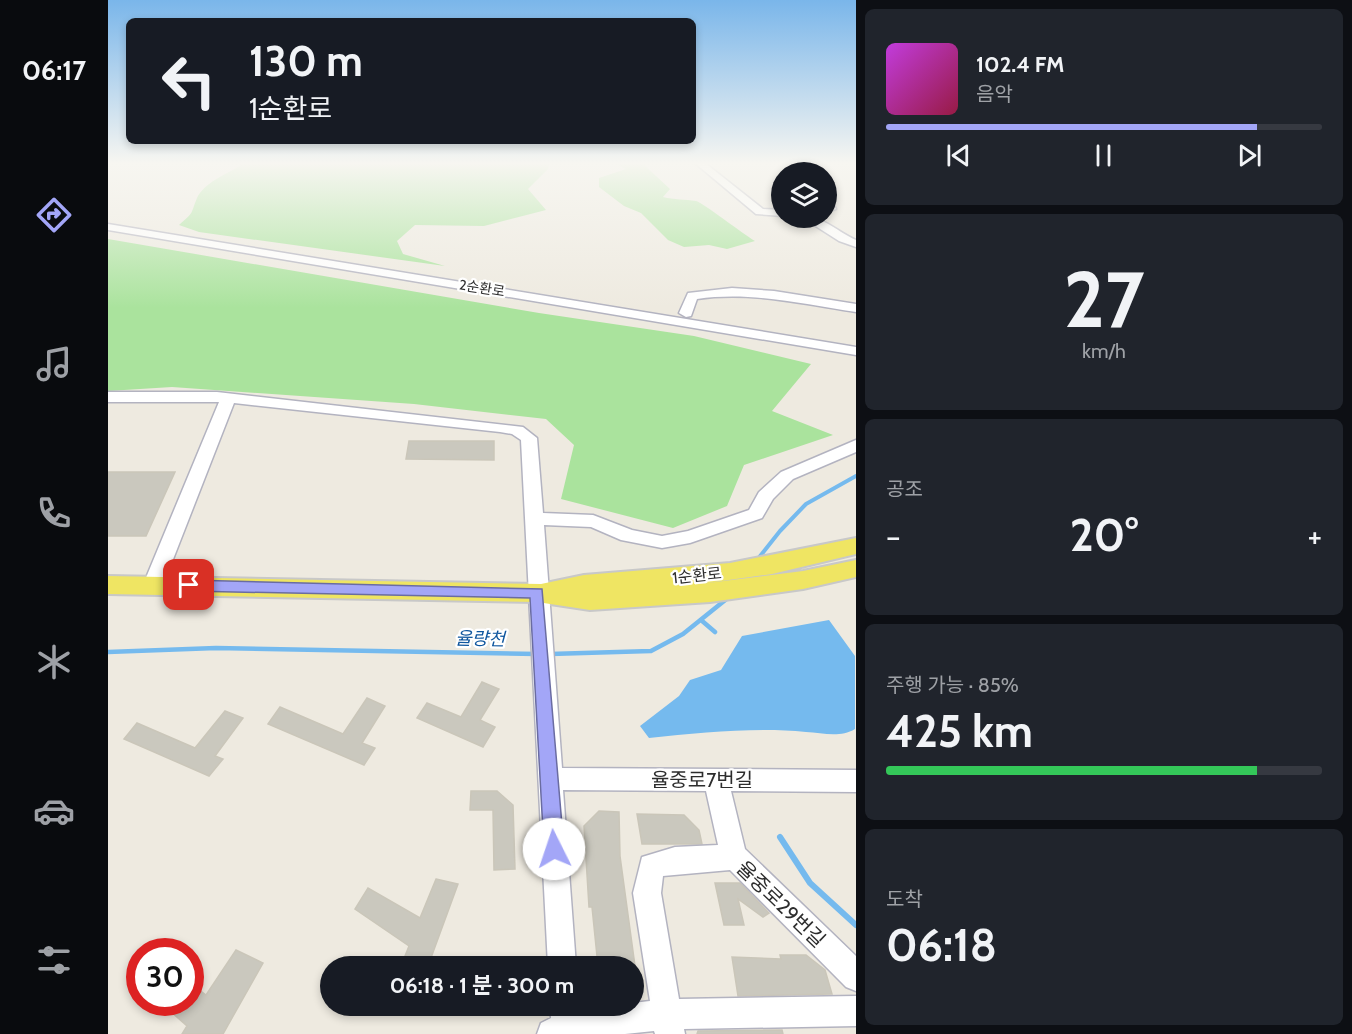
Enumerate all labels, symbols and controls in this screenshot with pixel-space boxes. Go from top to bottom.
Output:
text: 130 m [249,35,363,87]
icon: left [150,42,228,120]
text: 102.4 FM [976,51,1064,78]
text: 06:17 [22,54,86,87]
text: 음악 [976,82,1013,106]
text: 1순환로 [249,92,332,125]
icon: previous [942,139,975,172]
icon: pause [1087,139,1120,172]
icon: next [1233,139,1266,172]
map controls [771,162,837,228]
button: layers [771,162,837,228]
icon: directions [33,194,75,236]
text: 27 [1063,252,1145,347]
street label: 2순환로 [458,276,506,301]
text: km/h [1082,339,1126,363]
icon: music [33,343,75,385]
text: 공조 [886,477,923,501]
icon: phone [33,492,75,534]
text: 20° [1070,508,1138,562]
text: − [886,516,901,556]
text: + [1307,516,1322,556]
pin [163,559,214,610]
street label: 1순환로 [671,563,723,588]
icon: arrive [172,568,205,601]
water label: 율량천 [455,628,507,650]
icon: climate [33,641,75,683]
text: 주행 가능 · 85% [886,673,1019,697]
text: 425 km [886,704,1033,758]
street label: 율중로7번길 [651,768,753,792]
icon: car [33,790,75,832]
position arrow [522,817,586,881]
street label: 율중로29번길 [732,856,830,952]
text: 도착 [886,887,923,911]
text: 06:18 [886,918,997,972]
speed limit sign: 30 [126,938,204,1016]
icon: filters [33,939,75,981]
text: 06:18 · 1 분 · 300 m [390,972,574,999]

